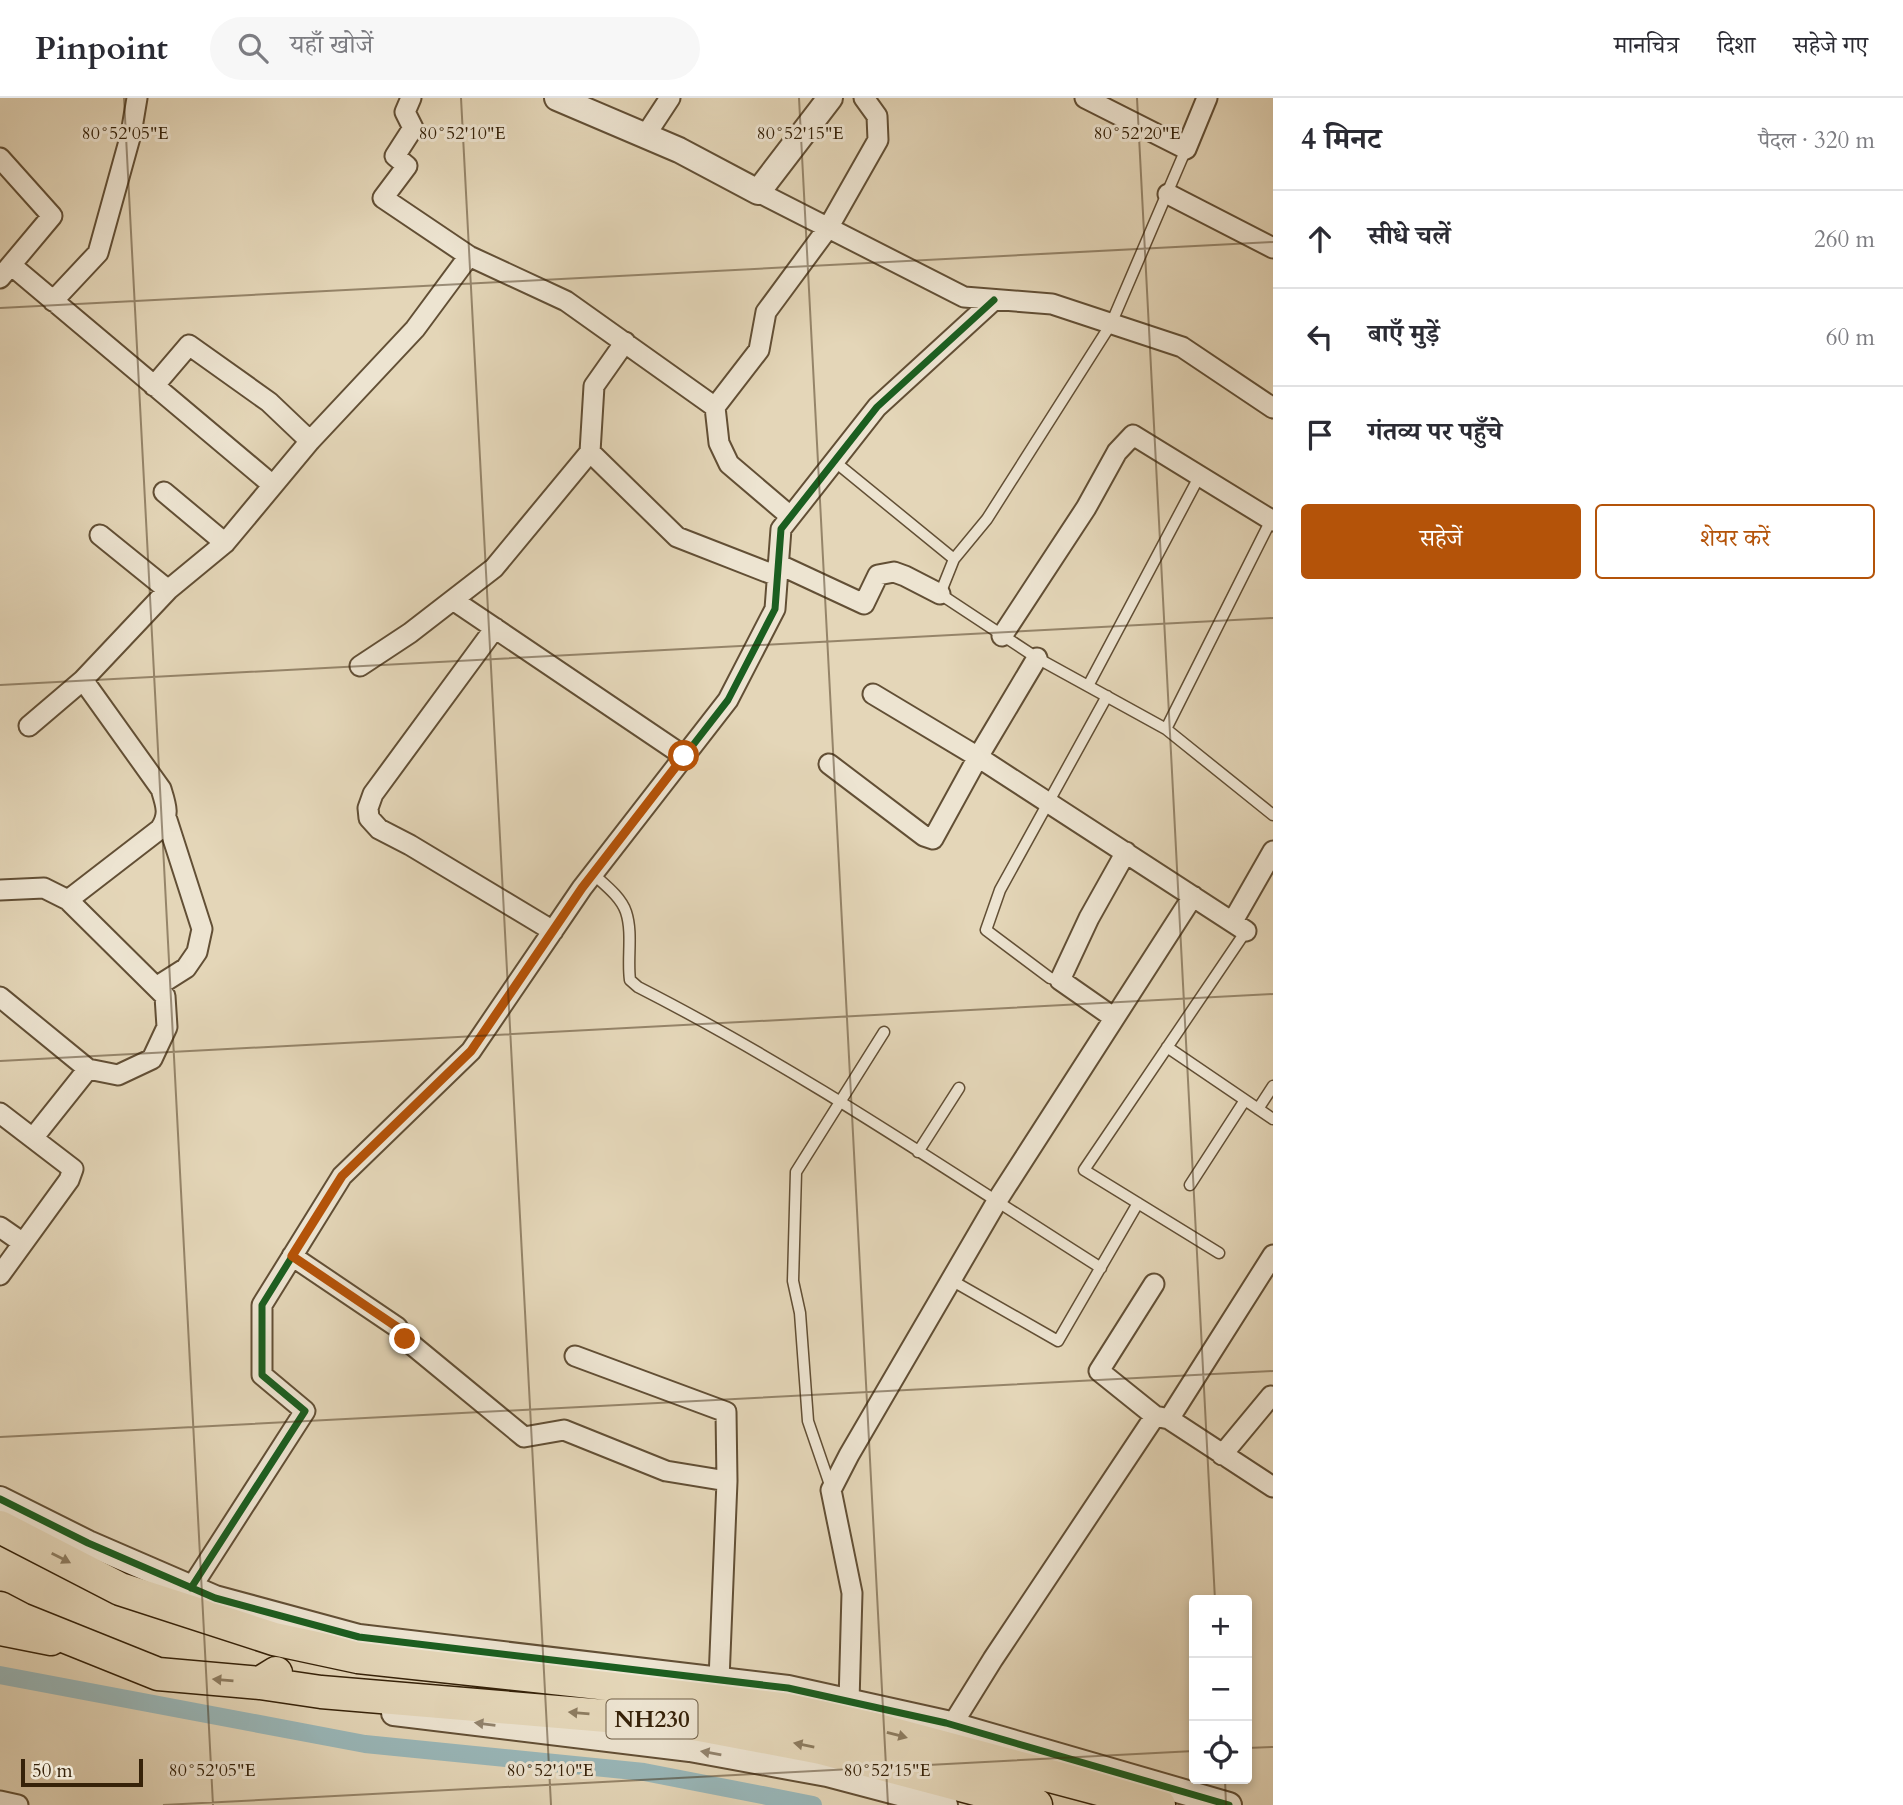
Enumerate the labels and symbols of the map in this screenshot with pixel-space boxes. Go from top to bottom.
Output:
text: 80°52'05"E [81,121,169,146]
text: 80°52'10"E [418,121,506,146]
text: 80°52'15"E [756,121,844,146]
text: 80°52'20"E [1093,121,1181,146]
route start [668,740,699,771]
route end [389,1323,420,1354]
one-way arrow [51,1552,71,1564]
one-way arrow [212,1674,234,1685]
road number: NH230 [606,1700,698,1738]
one-way arrow [568,1707,590,1718]
one-way arrow [474,1719,496,1730]
one-way arrow [886,1730,908,1741]
one-way arrow [793,1739,815,1750]
one-way arrow [700,1747,722,1758]
scale bar [21,1756,144,1788]
text: 80°52'05"E [168,1758,256,1783]
text: 80°52'10"E [506,1758,594,1783]
text: 80°52'15"E [843,1758,931,1783]

